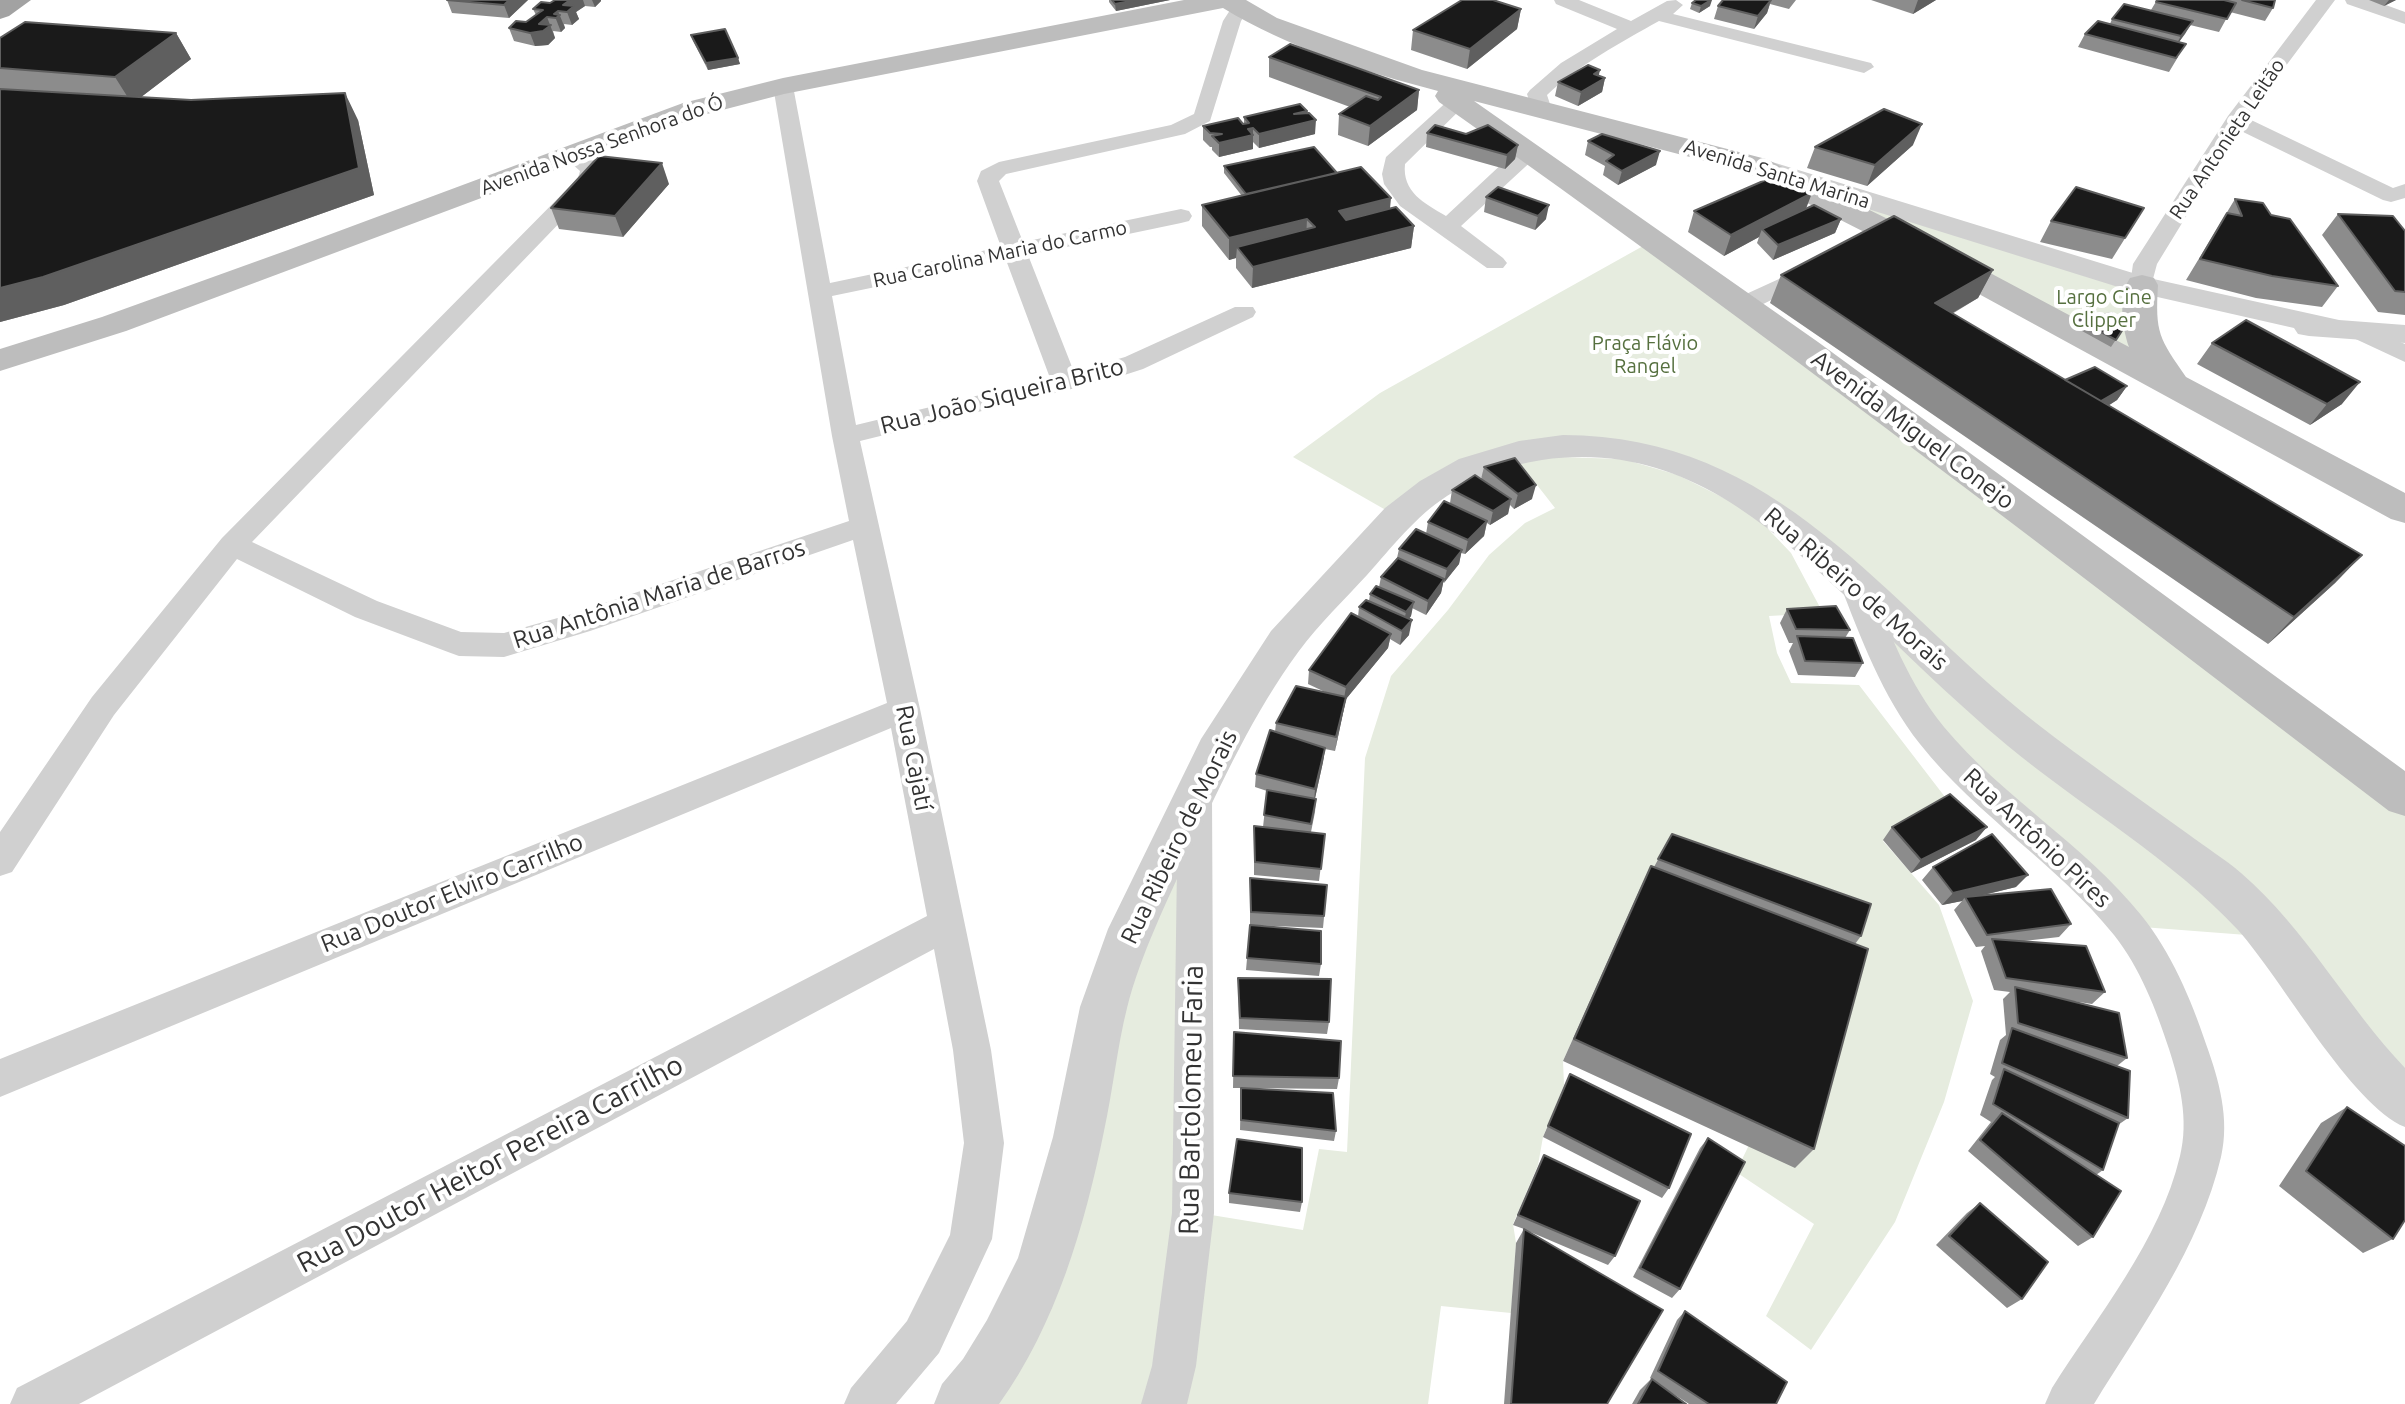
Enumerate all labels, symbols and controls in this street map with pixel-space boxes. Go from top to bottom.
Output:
street label: Rua Antonieta Leitão [2164,54,2290,224]
street label: Avenida Nossa Senhora do Ó [477,90,727,200]
street label: Avenida Santa Marina [1681,134,1873,214]
street label: Rua Carolina Maria do Carmo [871,215,1129,293]
park label: Largo Cine Clipper [2056,285,2152,332]
park label: Praça Flávio Rangel [1592,331,1698,378]
street label: Avenida Miguel Conejo [1806,344,2020,516]
street label: Rua João Siqueira Brito [877,352,1127,440]
street label: Rua Ribeiro de Morais [1758,501,1954,677]
street label: Rua Antônia Maria de Barros [509,533,809,655]
street label: Rua Cajatí [890,703,938,813]
street label: Rua Ribeiro de Morais [1115,725,1243,949]
street label: Rua Antônio Pires [1957,762,2117,914]
street label: Rua Doutor Elviro Carrilho [317,827,587,959]
street label: Rua Bartolomeu Faria [1172,965,1210,1235]
street label: Rua Doutor Heitor Pereira Carrilho [291,1048,689,1280]

